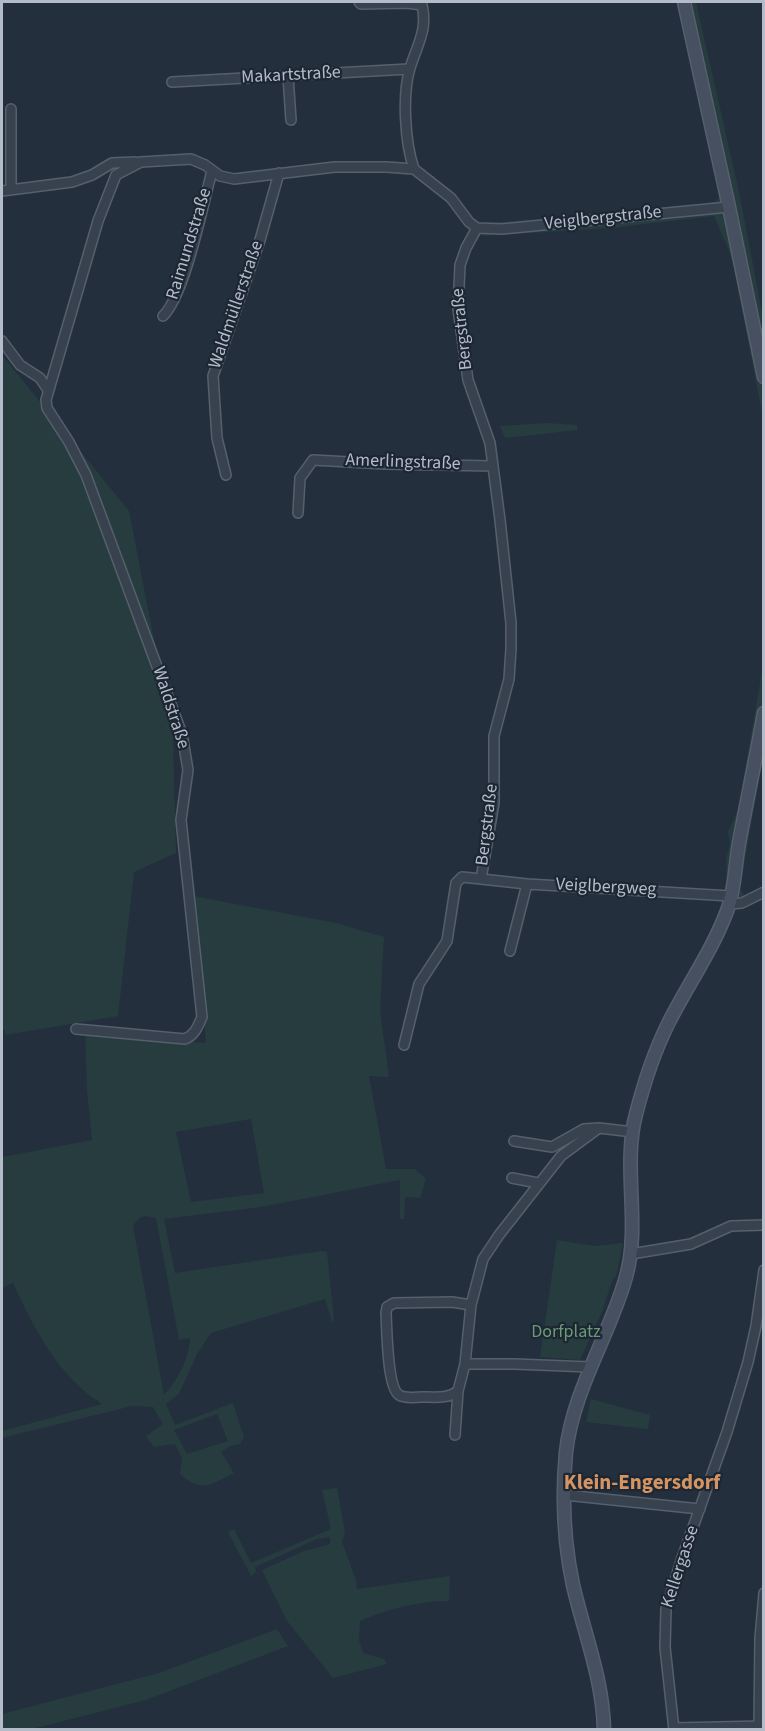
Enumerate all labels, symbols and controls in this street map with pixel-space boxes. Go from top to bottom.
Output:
street label: Makartstraße [241,63,341,89]
street label: Raimundstraße [163,186,217,302]
street label: Veiglbergstraße [543,202,663,236]
street label: Waldmüllerstraße [205,238,269,372]
street label: Bergstraße [448,287,478,371]
street label: Amerlingstraße [345,450,461,476]
street label: Waldstraße [147,664,193,752]
street label: Bergstraße [472,783,504,867]
street label: Veiglbergweg [555,875,657,901]
park label: Dorfplatz [531,1322,601,1344]
district label: Klein-Engersdorf [564,1471,720,1497]
street label: Kellergasse [658,1523,704,1611]

